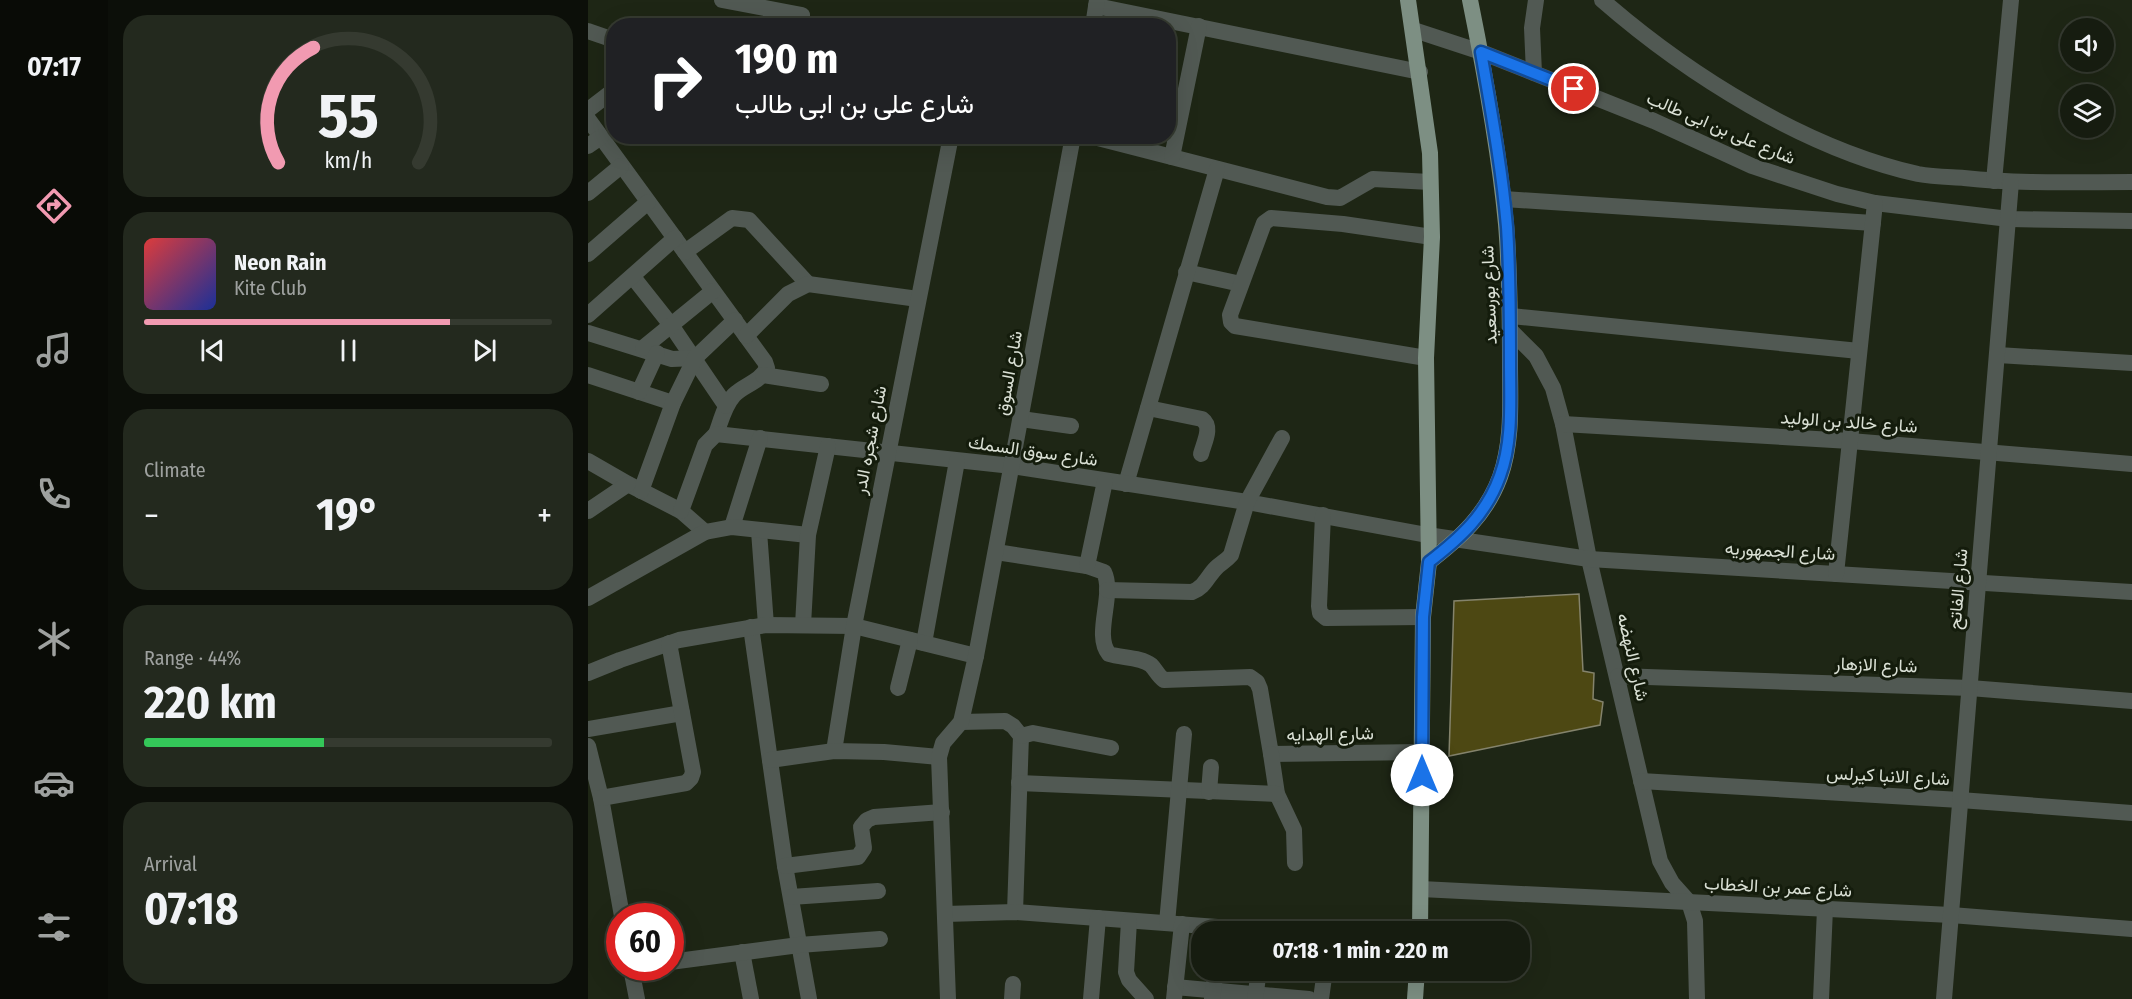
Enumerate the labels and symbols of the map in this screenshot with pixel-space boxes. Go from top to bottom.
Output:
pin [1548,63,1599,114]
street label: شارع على بن ابى طالب [1643,87,1799,170]
street label: شارع بورسعيد [1476,245,1503,345]
street label: شارع السوق [991,329,1028,417]
street label: شارع شجره الدر [849,384,892,497]
street label: شارع خالد بن الوليد [1780,406,1918,439]
street label: شارع سوق السمك [967,431,1099,472]
street label: شارع الجمهوريه [1724,537,1836,566]
street label: شارع الفاتح [1943,548,1974,631]
street label: شارع النهضه [1611,611,1654,703]
street label: شارع الازهار [1833,653,1918,678]
street label: شارع الهدايه [1286,722,1374,747]
position arrow [1390,743,1454,807]
street label: شارع الانبا كيرلس [1826,762,1950,791]
street label: شارع عمر بن الخطاب [1703,872,1853,903]
speed limit sign: 60 [606,903,684,981]

